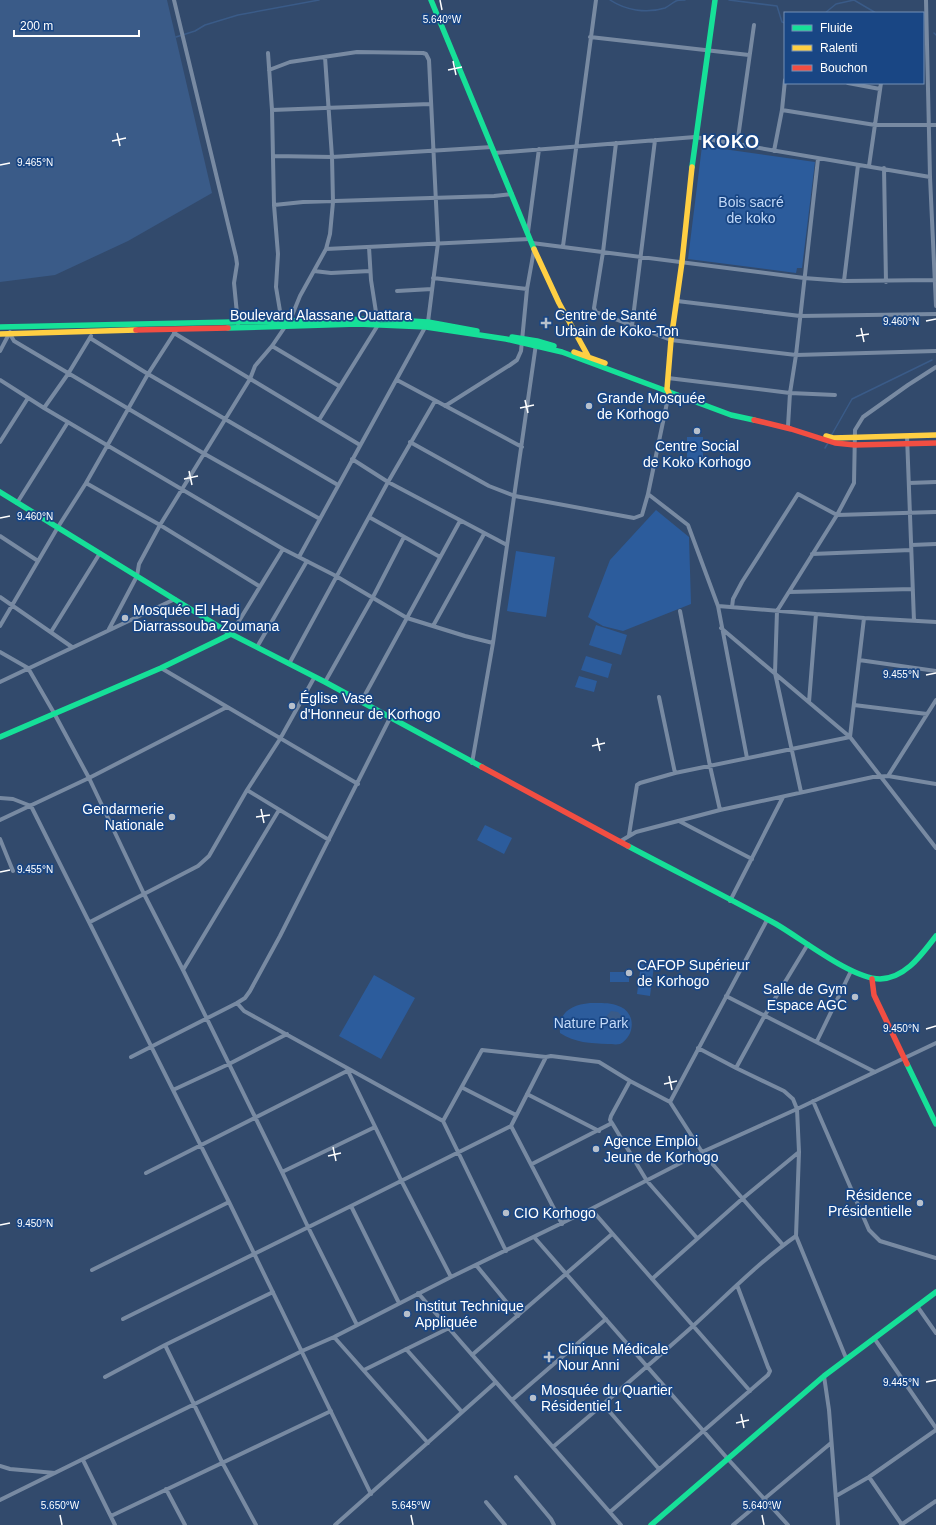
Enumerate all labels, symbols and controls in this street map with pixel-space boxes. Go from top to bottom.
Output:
scale bar [14,12,139,38]
legend [784,12,924,84]
text: 5.640°W [423,14,462,25]
text: 200 m [20,19,53,33]
text: Fluide [820,21,853,35]
text: Ralenti [820,41,857,55]
text: Bouchon [820,61,867,75]
district label: KOKO [702,132,760,152]
text: 9.465°N [17,157,53,168]
park label: Bois sacré de koko [718,194,784,226]
street label: Boulevard Alassane Ouattara [230,307,412,323]
place label: Centre de Santé Urbain de Koko-Ton [555,307,679,339]
text: 9.460°N [883,316,919,327]
marker: Centre de Santé Urbain de Koko-Ton [540,317,552,329]
place label: Grande Mosquée de Korhogo [597,390,705,422]
marker: Grande Mosquée de Korhogo [584,401,594,411]
marker: Centre Social de Koko Korhogo [692,426,702,436]
place label: Centre Social de Koko Korhogo [643,438,751,470]
text: 9.460°N [17,511,53,522]
place label: Mosquée El Hadj Diarrassouba Zoumana [133,602,280,634]
marker: Mosquée El Hadj Diarrassouba Zoumana [120,613,130,623]
text: 9.455°N [883,669,919,680]
place label: Église Vase d'Honneur de Korhogo [300,690,441,722]
marker: Église Vase d'Honneur de Korhogo [287,701,297,711]
place label: Gendarmerie Nationale [82,801,164,833]
marker: Gendarmerie Nationale [167,812,177,822]
text: 9.455°N [17,864,53,875]
place label: CAFOP Supérieur de Korhogo [637,957,750,989]
marker: CAFOP Supérieur de Korhogo [624,968,634,978]
place label: Salle de Gym Espace AGC [763,981,847,1013]
marker: Salle de Gym Espace AGC [850,992,860,1002]
park label: Nature Park [554,1015,629,1031]
text: 9.450°N [883,1023,919,1034]
place label: Agence Emploi Jeune de Korhogo [604,1133,719,1165]
marker: Agence Emploi Jeune de Korhogo [591,1144,601,1154]
place label: Résidence Présidentielle [828,1187,912,1219]
marker: Résidence Présidentielle [915,1198,925,1208]
place label: CIO Korhogo [514,1205,596,1221]
marker: CIO Korhogo [501,1208,511,1218]
text: 9.450°N [17,1218,53,1229]
place label: Institut Technique Appliquée [415,1298,524,1330]
marker: Institut Technique Appliquée [402,1309,412,1319]
place label: Clinique Médicale Nour Anni [558,1341,669,1373]
marker: Clinique Médicale Nour Anni [543,1351,555,1363]
text: 9.445°N [883,1377,919,1388]
place label: Mosquée du Quartier Résidentiel 1 [541,1382,673,1414]
marker: Mosquée du Quartier Résidentiel 1 [528,1393,538,1403]
text: 5.650°W [41,1500,80,1511]
text: 5.645°W [392,1500,431,1511]
text: 5.640°W [743,1500,782,1511]

